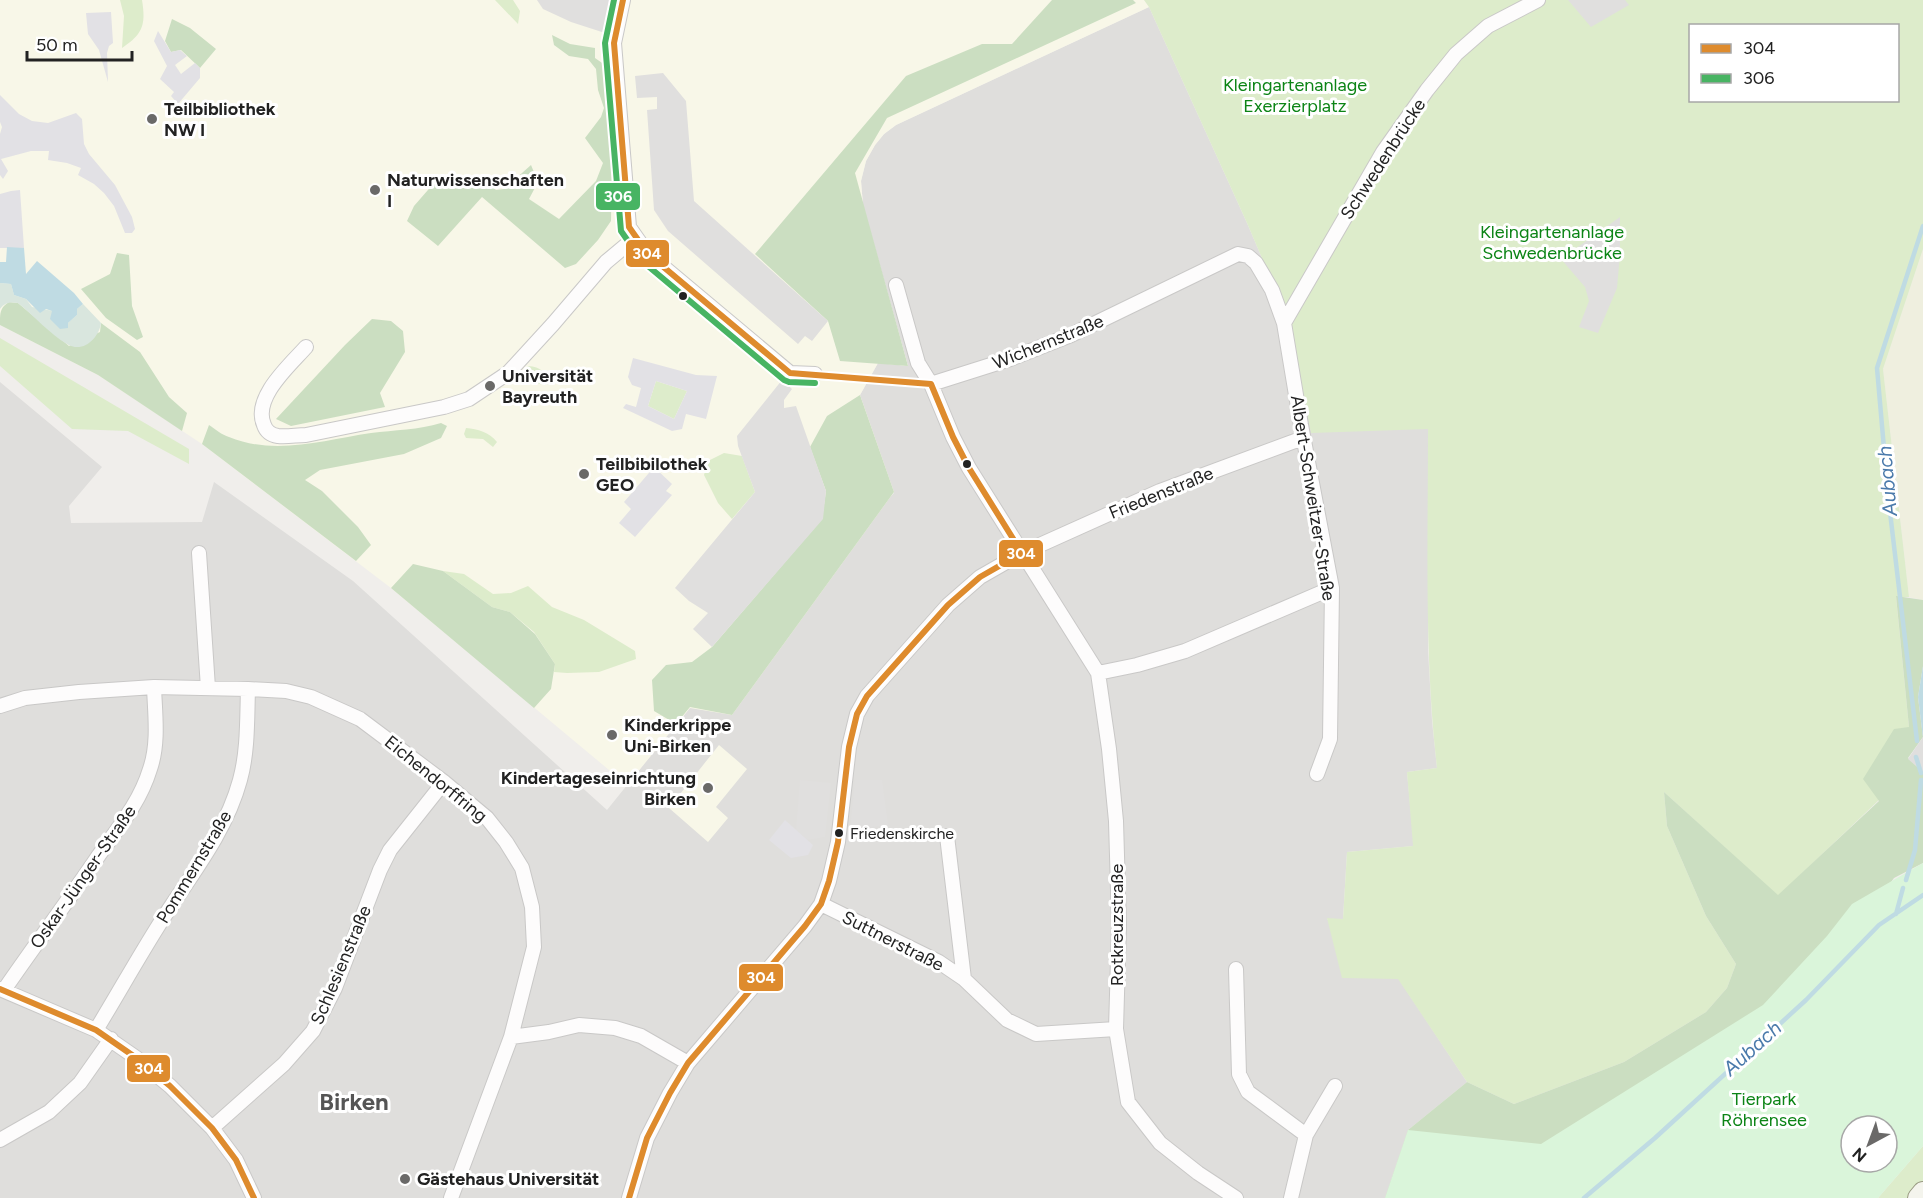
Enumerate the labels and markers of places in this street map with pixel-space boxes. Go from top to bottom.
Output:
place label: Teilbibliothek NW I [164,98,276,141]
marker: Teilbibliothek NW I [145,112,159,126]
place label: Naturwissenschaften I [387,169,564,212]
marker: Naturwissenschaften I [368,183,382,197]
unlabelled marker [677,290,689,302]
place label: Universität Bayreuth [502,365,593,408]
marker: Universität Bayreuth [483,379,497,393]
place label: Teilbibilothek GEO [596,453,708,496]
unlabelled marker [961,458,973,470]
marker: Teilbibilothek GEO [577,467,591,481]
place label: Kinderkrippe Uni-Birken [624,714,731,757]
marker: Kinderkrippe Uni-Birken [605,728,619,742]
place label: Kindertageseinrichtung Birken [501,767,696,810]
marker: Kindertageseinrichtung Birken [701,781,715,795]
place label: Friedenskirche [850,824,954,843]
marker: Friedenskirche [833,827,845,839]
place label: Gästehaus Universität [417,1168,599,1190]
marker: Gästehaus Universität [398,1172,412,1186]

